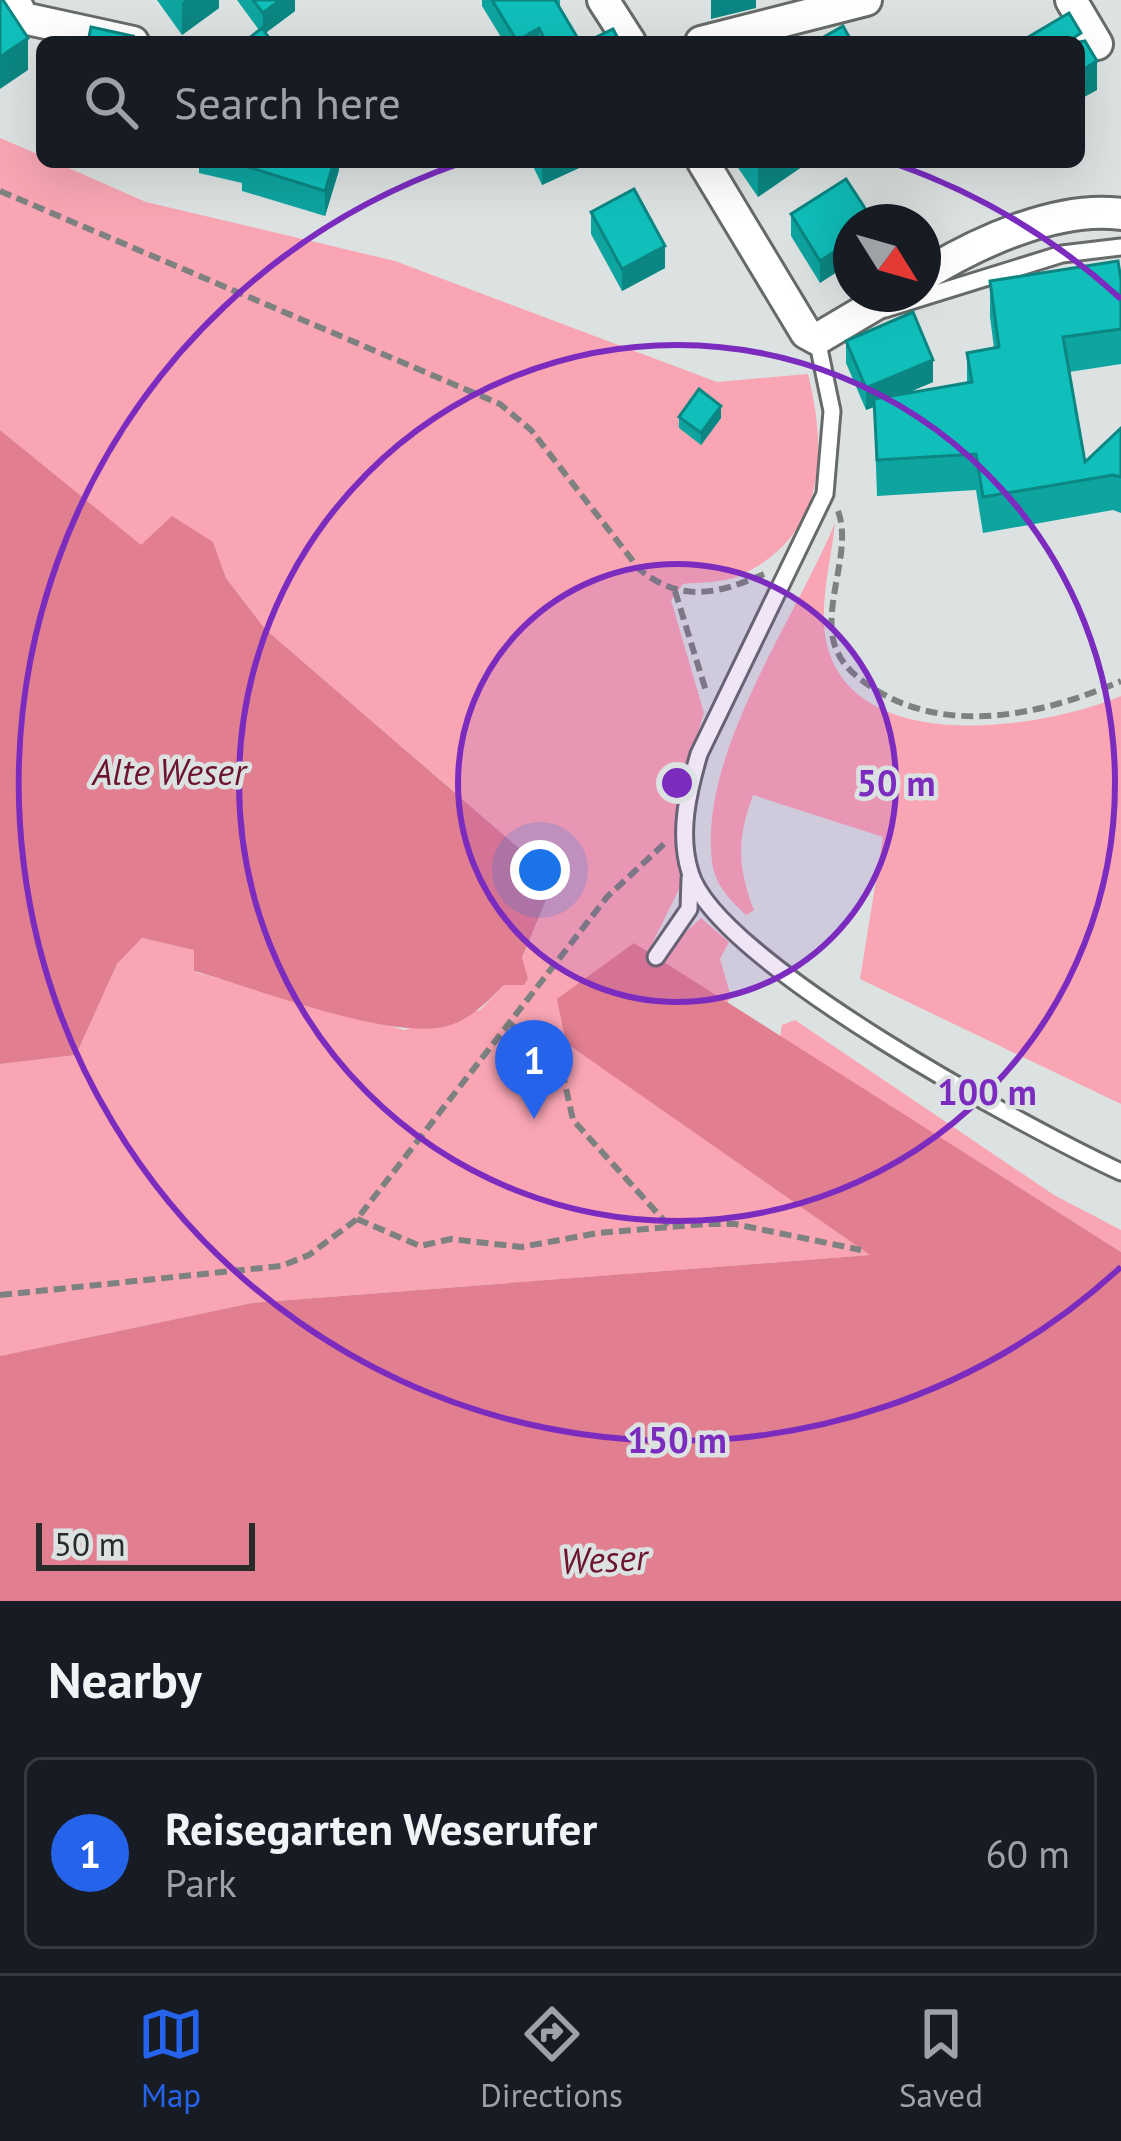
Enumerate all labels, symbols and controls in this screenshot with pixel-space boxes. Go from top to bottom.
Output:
search box [36,36,1085,168]
icon: search [78,69,144,135]
text: Search here [174,73,401,131]
north arrow [833,204,941,312]
water label: Alte Weser [90,748,248,795]
text: 50 m [857,759,935,806]
centre of rings [656,762,698,804]
your location [510,840,570,900]
pin: 1 [495,1020,573,1119]
text: 100 m [937,1068,1037,1115]
text: 150 m [627,1416,727,1463]
scale bar [36,1517,255,1570]
text: 50 m [54,1522,126,1565]
water label: Weser [559,1533,651,1584]
text: Nearby [48,1646,202,1712]
text: Reisegarten Weserufer [165,1799,597,1857]
text: 1 [79,1828,101,1879]
text: 60 m [985,1828,1070,1879]
text: Park [165,1857,237,1908]
tab: Map [138,2001,204,2116]
tab: Directions [480,2001,623,2116]
tab: Saved [899,2001,983,2116]

